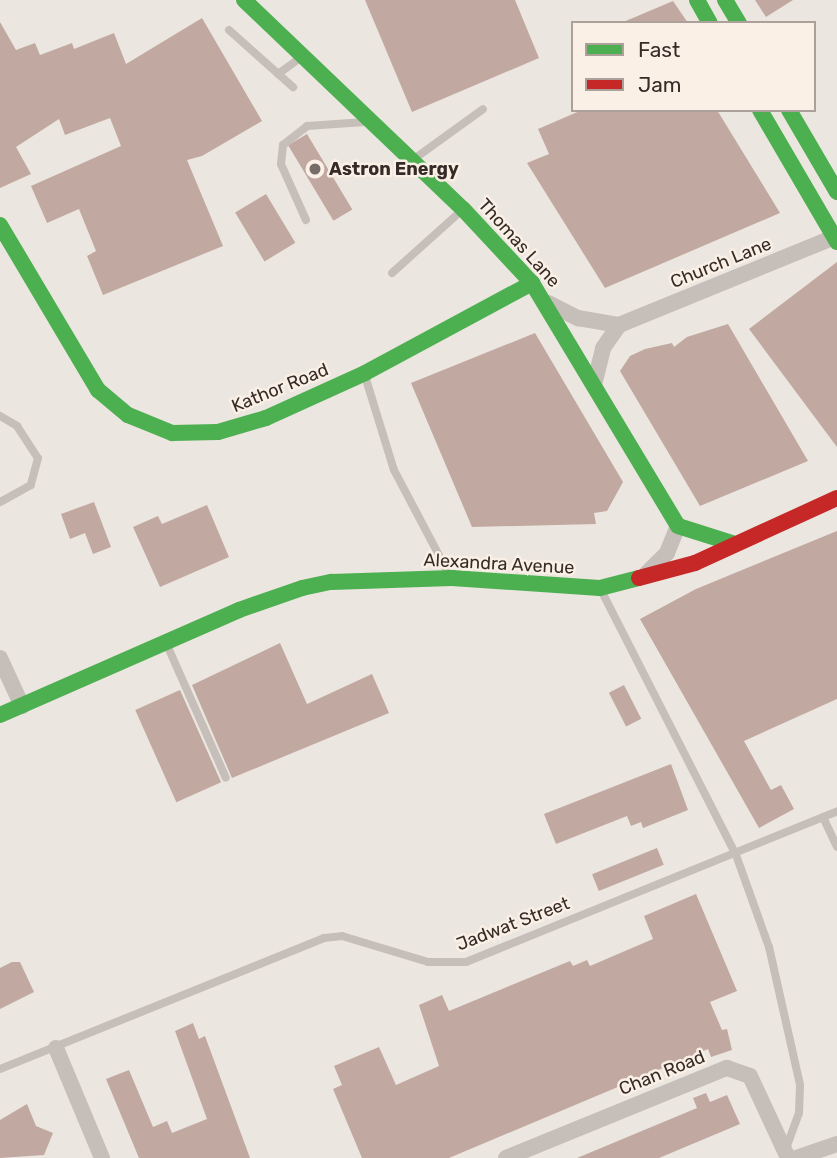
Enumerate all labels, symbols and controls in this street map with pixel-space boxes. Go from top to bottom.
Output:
legend [571,21,816,112]
text: Fast [638,37,680,62]
text: Jam [638,72,682,97]
place label: Astron Energy [329,158,459,180]
marker: Astron Energy [307,161,323,177]
street label: Thomas Lane [474,194,564,292]
street label: Church Lane [667,233,775,293]
street label: Kathor Road [228,359,332,417]
street label: Alexandra Avenue [423,549,575,579]
street label: Jadwat Street [453,893,573,955]
street label: Chan Road [616,1046,708,1100]

